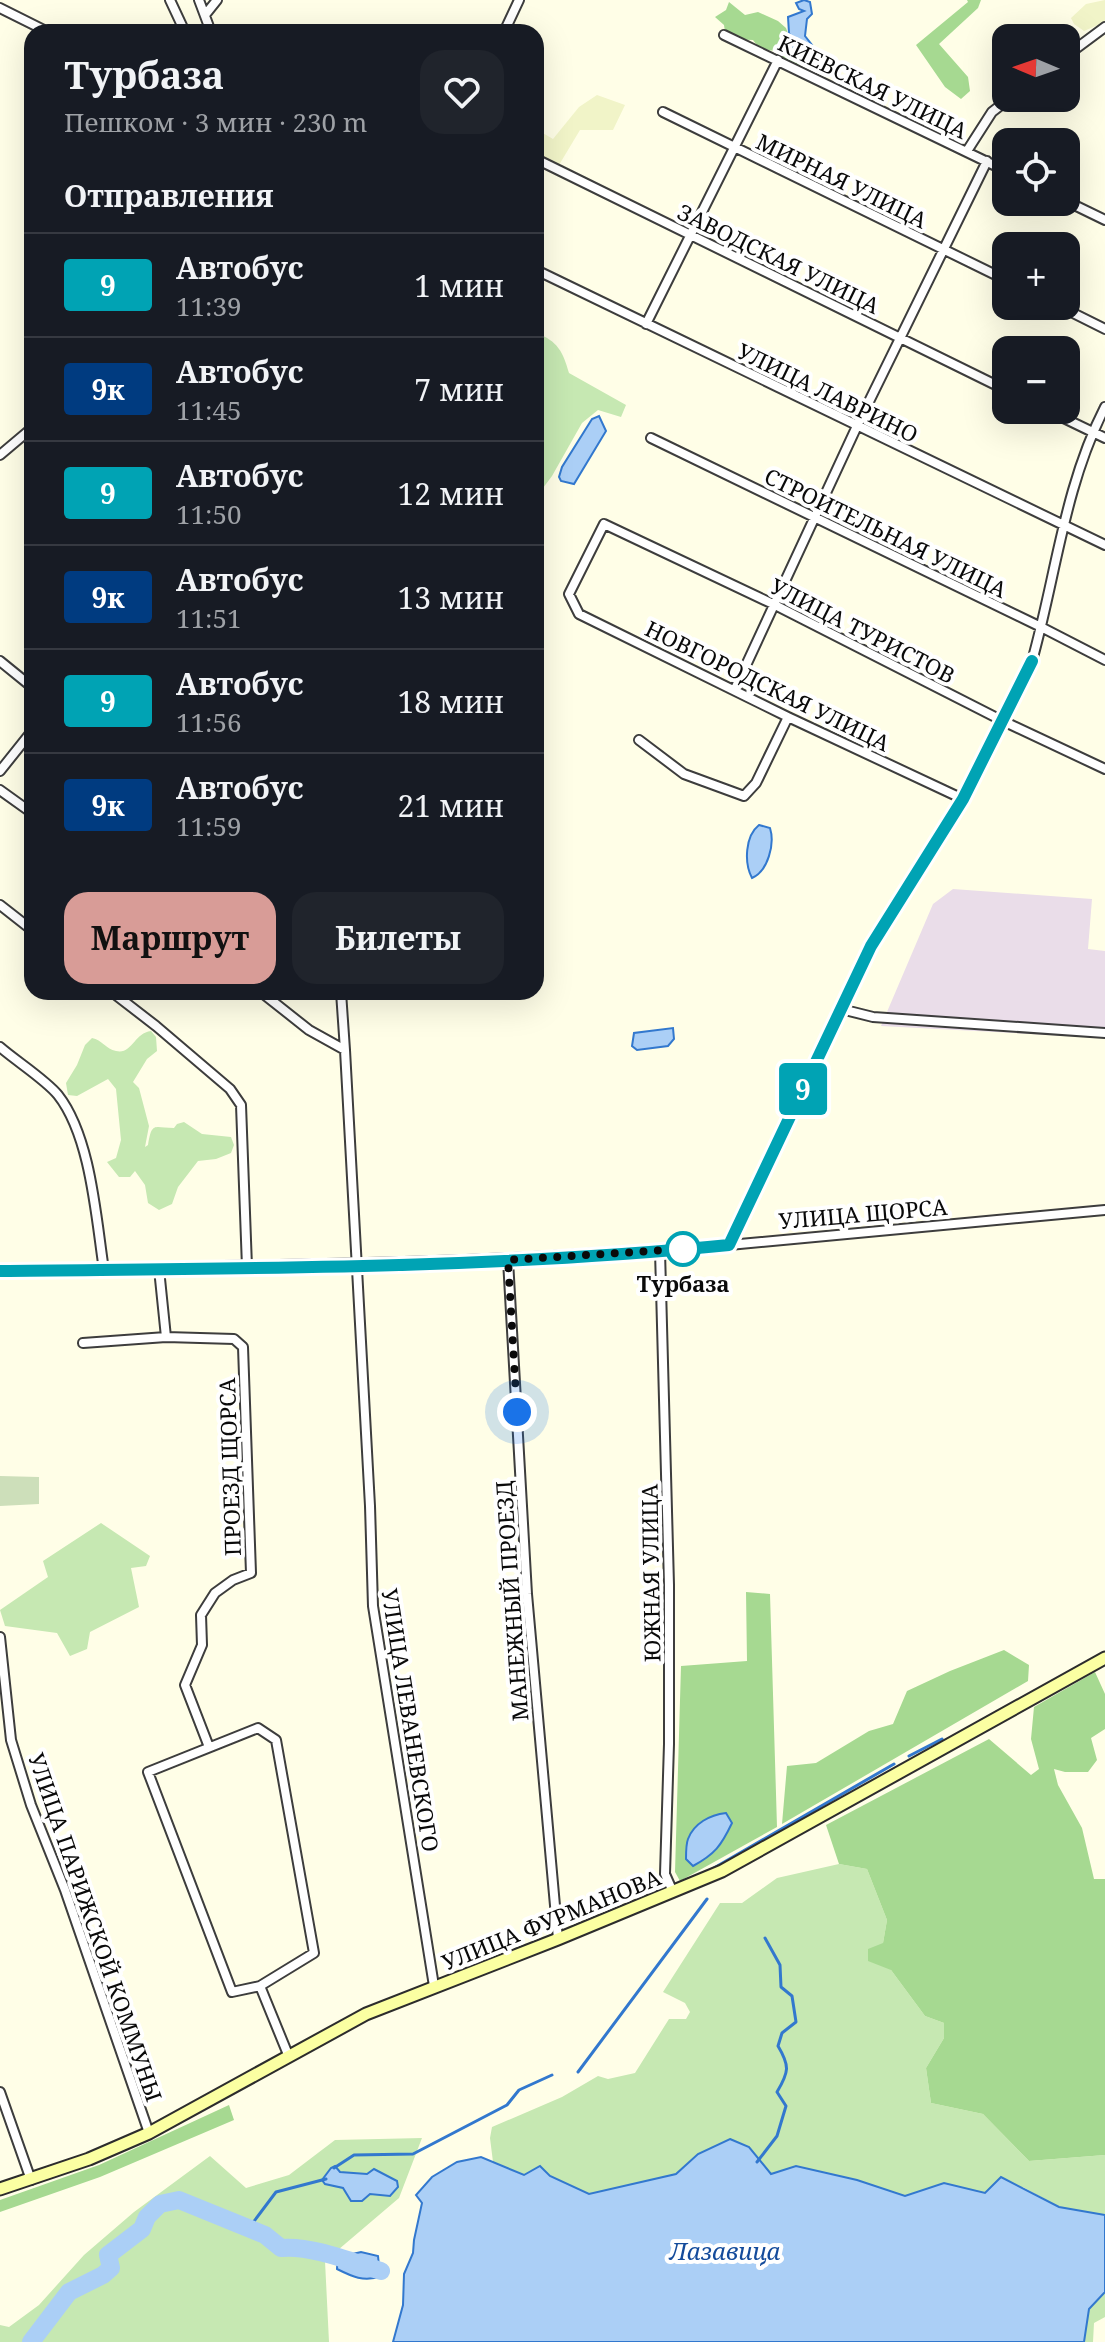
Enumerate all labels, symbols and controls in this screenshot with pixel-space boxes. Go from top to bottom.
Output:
north arrow [992,24,1080,112]
map controls [992,24,1080,424]
street label: КИЕВСКАЯ УЛИЦА [773,27,973,145]
text: Турбаза [64,48,224,100]
button: heart [420,50,504,134]
text: Пешком · 3 мин · 230 m [64,104,367,140]
street label: МИРНАЯ УЛИЦА [752,126,933,235]
button: locate [992,128,1080,216]
text: Отправления [64,175,274,216]
street label: ЗАВОДСКАЯ УЛИЦА [673,196,885,320]
button: + [992,232,1080,320]
text: Автобус [176,247,303,288]
text: 1 мин [414,265,504,306]
text: 9 [100,266,116,304]
text: 11:39 [176,288,242,324]
street label: УЛИЦА ЛАВРИНО [733,335,923,449]
button: − [992,336,1080,424]
text: Автобус [176,351,303,392]
text: 7 мин [414,369,504,410]
text: 9к [91,370,125,408]
text: 11:45 [176,392,242,428]
text: Автобус [176,455,303,496]
street label: СТРОИТЕЛЬНАЯ УЛИЦА [760,460,1013,604]
text: 12 мин [398,473,504,514]
text: 9 [100,474,116,512]
text: 11:50 [176,496,242,532]
text: Автобус [176,559,303,600]
street label: УЛИЦА ТУРИСТОВ [765,570,961,690]
text: 13 мин [398,577,504,618]
text: 9к [91,578,125,616]
text: 11:51 [176,600,242,636]
street label: НОВГОРОДСКАЯ УЛИЦА [641,613,896,758]
text: Автобус [176,663,303,704]
text: 18 мин [398,681,504,722]
text: 9 [100,682,116,720]
text: 11:56 [176,704,242,740]
text: Автобус [176,767,303,808]
text: 21 мин [398,785,504,826]
text: 9к [91,786,125,824]
text: 11:59 [176,808,242,844]
button: Маршрут [64,892,276,984]
button: Билеты [292,892,504,984]
line badge: 9 [777,1063,829,1115]
text: 9 [795,1070,811,1108]
street label: УЛИЦА ЩОРСА [778,1191,949,1235]
marker: Турбаза [666,1232,700,1266]
place label: Турбаза [637,1268,729,1298]
street label: ПРОЕЗД ЩОРСА [211,1377,247,1557]
your location [497,1392,537,1432]
street label: МАНЕЖНЫЙ ПРОЕЗД [488,1480,534,1722]
street label: ЮЖНАЯ УЛИЦА [633,1483,667,1662]
street label: УЛИЦА ЛЕВАНЕВСКОГО [375,1586,447,1854]
street label: УЛИЦА ПАРИЖСКОЙ КОММУНЫ [22,1749,170,2105]
street label: УЛИЦА ФУРМАНОВА [437,1861,665,1977]
water label: Лазавица [669,2234,781,2267]

